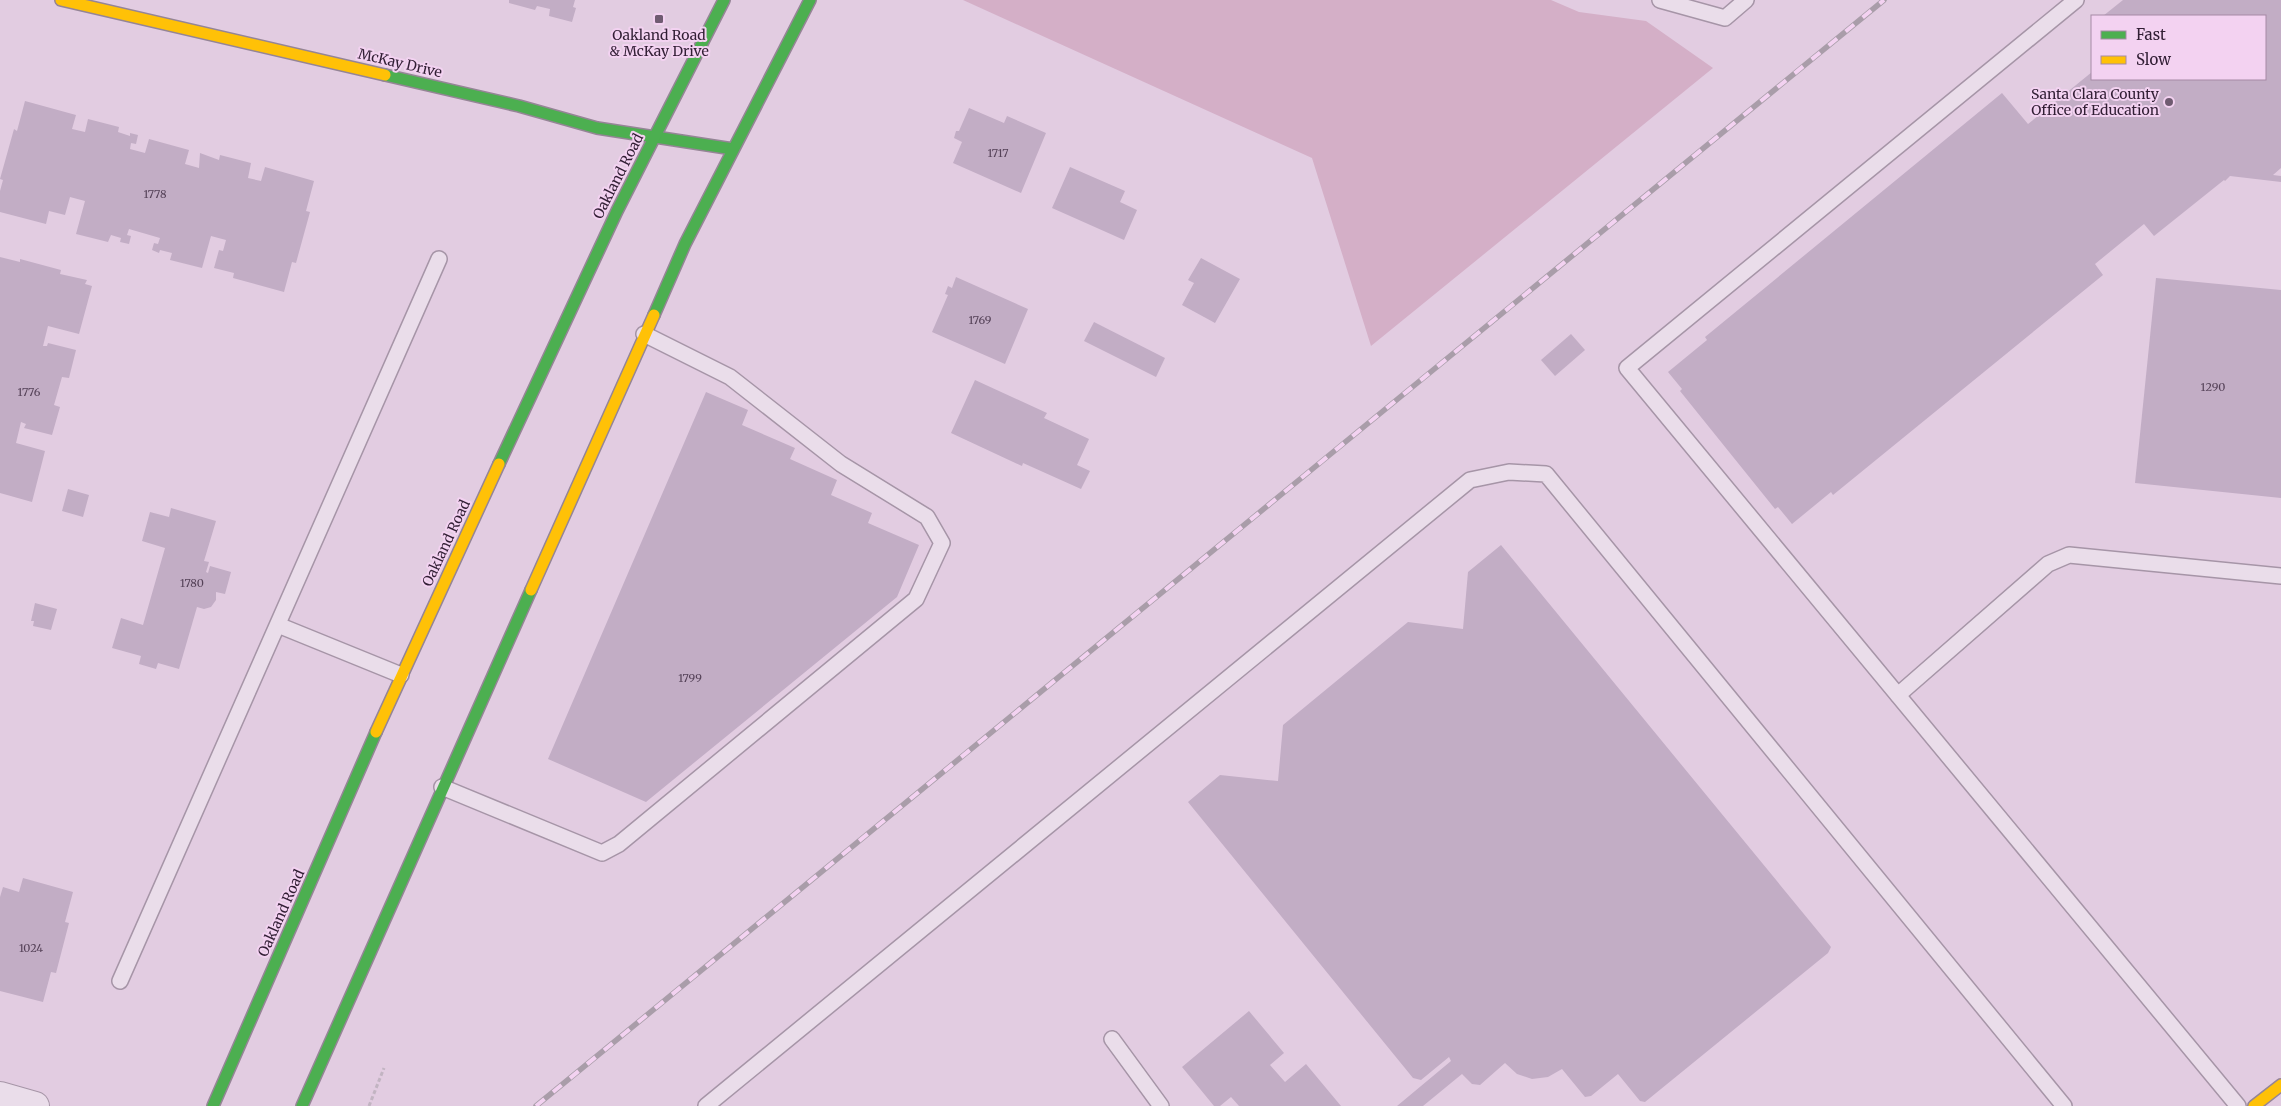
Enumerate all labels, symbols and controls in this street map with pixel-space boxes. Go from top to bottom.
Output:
marker: Oakland Road & McKay Drive [653,13,665,25]
legend [2091,15,2266,80]
text: Fast [2136,25,2166,44]
place label: Oakland Road & McKay Drive [609,26,709,60]
street label: McKay Drive [356,45,444,81]
text: Slow [2136,50,2171,69]
place label: Santa Clara County Office of Education [2031,85,2160,119]
marker: Santa Clara County Office of Education [2163,96,2175,108]
street label: Oakland Road [589,130,647,222]
house number: 1717 [987,146,1009,160]
house number: 1778 [143,187,167,201]
house number: 1769 [968,313,992,327]
house number: 1290 [2201,380,2225,394]
house number: 1776 [18,385,41,399]
street label: Oakland Road [418,496,474,589]
house number: 1780 [180,576,204,590]
house number: 1799 [678,671,702,685]
street label: Oakland Road [254,866,308,959]
house number: 1024 [19,941,43,955]

